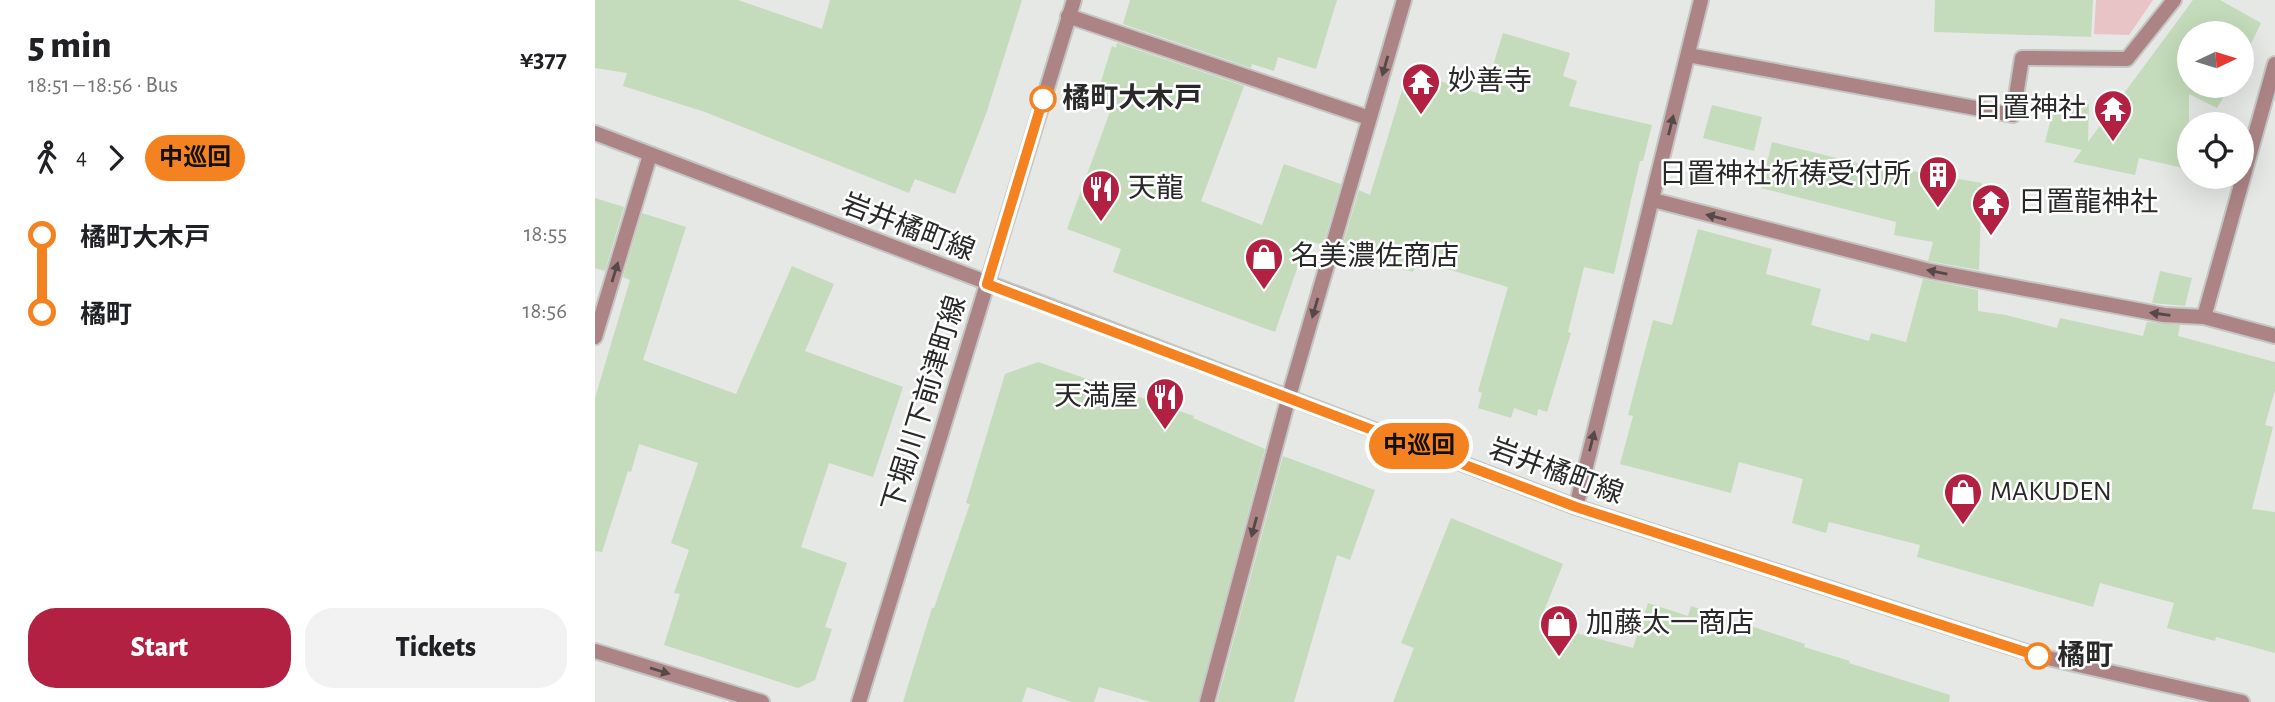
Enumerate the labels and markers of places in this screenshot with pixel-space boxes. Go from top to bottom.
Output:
temple icon: 妙善寺 [1400,61,1442,116]
place label: 妙善寺 [1448,66,1532,96]
place label: 橘町大木戸 [1062,83,1202,113]
marker: 橘町大木戸 [1030,86,1056,112]
temple icon: 日置神社 [2092,88,2134,143]
place label: 日置神社 [1974,93,2086,123]
building icon: 日置神社祈祷受付所 [1917,154,1959,209]
place label: 日置神社祈祷受付所 [1659,159,1911,189]
restaurant icon: 天龍 [1080,168,1122,223]
place label: 天龍 [1128,173,1184,203]
temple icon: 日置龍神社 [1970,182,2012,237]
place label: 日置龍神社 [2018,187,2158,217]
shop icon: 名美濃佐商店 [1243,236,1285,291]
place label: 名美濃佐商店 [1291,241,1459,271]
restaurant icon: 天満屋 [1144,376,1186,431]
place label: 天満屋 [1054,381,1138,411]
shop icon: MAKUDEN [1942,471,1984,526]
place label: MAKUDEN [1990,478,2112,506]
shop icon: 加藤太一商店 [1538,603,1580,658]
place label: 加藤太一商店 [1586,608,1754,638]
place label: 橘町 [2057,640,2113,670]
marker: 橘町 [2025,643,2051,669]

